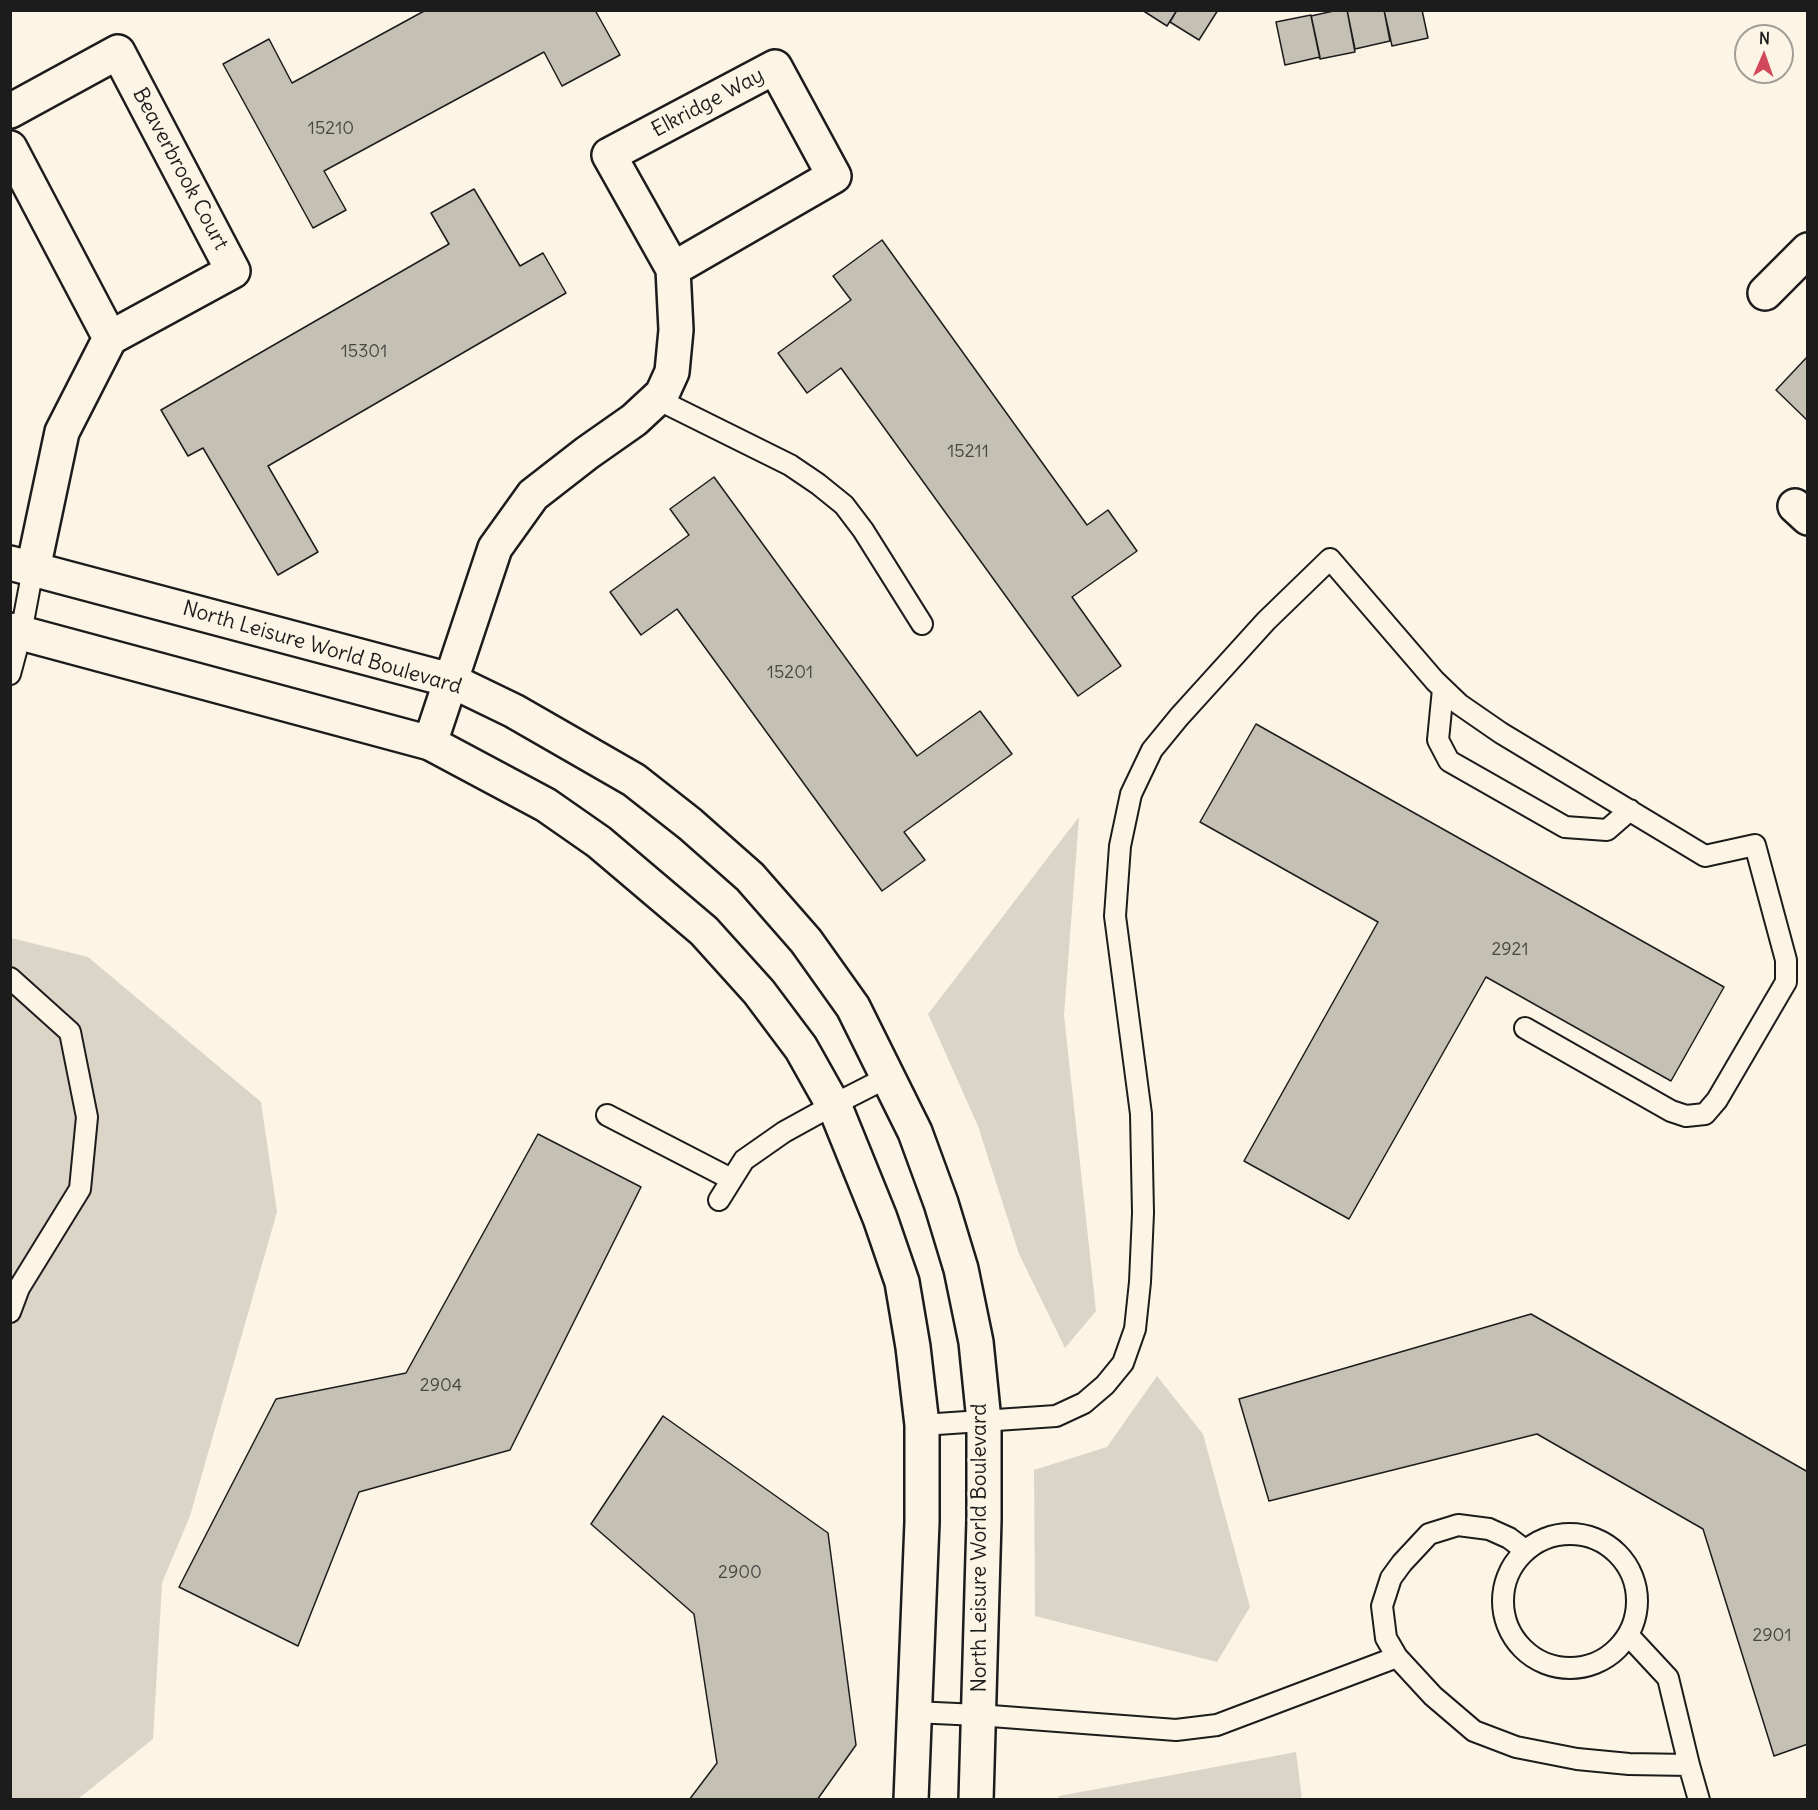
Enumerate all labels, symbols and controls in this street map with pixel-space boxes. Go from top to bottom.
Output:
north arrow [1734,24,1794,84]
text: N [1759,28,1770,48]
street label: Elkridge Way [648,63,768,143]
street label: Beaverbrook Court [127,84,233,254]
house number: 15210 [308,118,354,140]
house number: 15301 [341,341,387,363]
house number: 15211 [947,441,989,463]
street label: North Leisure World Boulevard [180,596,464,700]
house number: 15201 [767,662,813,684]
house number: 2921 [1491,939,1529,961]
house number: 2904 [420,1375,462,1397]
street label: North Leisure World Boulevard [967,1403,993,1693]
house number: 2900 [718,1562,762,1584]
house number: 2901 [1752,1625,1792,1647]

